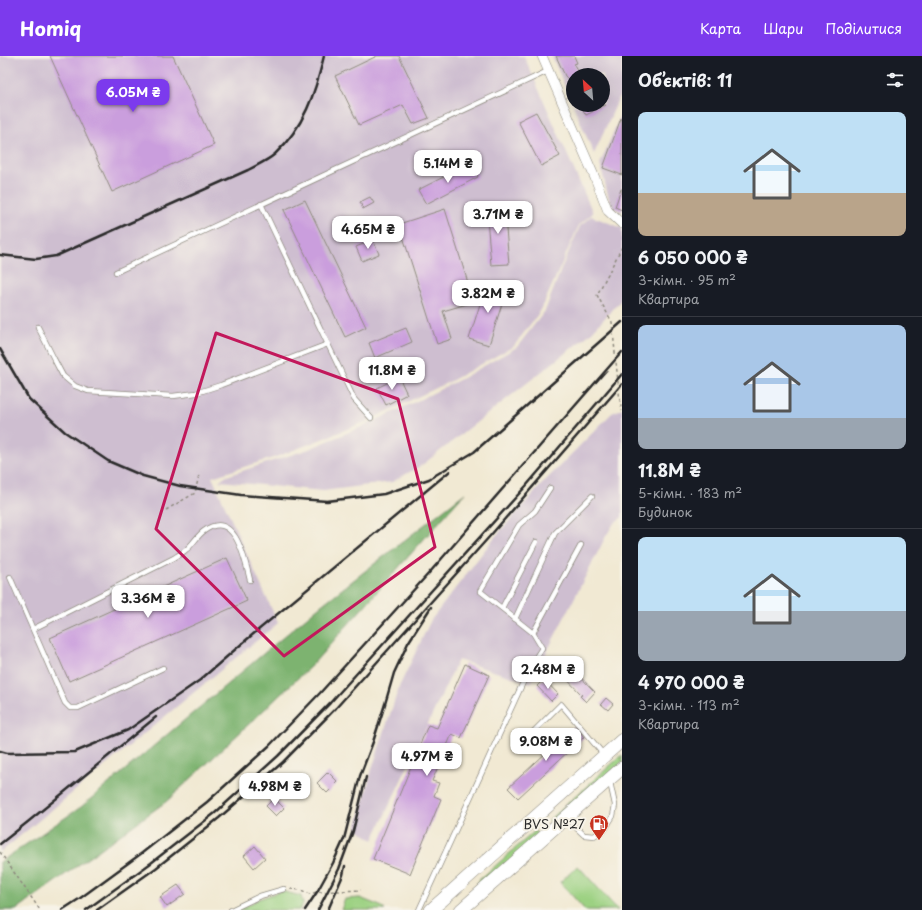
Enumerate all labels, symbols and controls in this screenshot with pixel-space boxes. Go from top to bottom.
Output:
text: Homiq [20,14,81,42]
text: Карта [700,18,741,39]
text: Шари [763,18,803,39]
text: Поділитися [825,18,902,39]
text: Об’єктів: 11 [638,67,732,93]
north arrow [566,68,610,112]
map controls [566,68,610,112]
icon: filters [884,69,906,91]
pin: 6.05M ₴ [96,79,170,113]
text: 6.05M ₴ [105,82,161,101]
icon: home [736,138,808,210]
pin: 5.14M ₴ [411,150,485,184]
text: 5.14M ₴ [423,153,473,172]
pin: 3.71M ₴ [461,201,535,235]
text: 3.71M ₴ [473,204,523,223]
pin: 4.65M ₴ [331,216,405,250]
text: 4.65M ₴ [341,219,395,238]
text: 6 050 000 ₴ [638,244,748,270]
text: 3-кімн. · 95 m² [638,270,736,289]
pin: 3.82M ₴ [451,280,525,314]
text: 3.82M ₴ [461,283,515,302]
text: Квартира [638,289,699,308]
icon: home [736,351,808,423]
pin: 11.8M ₴ [355,357,429,391]
text: 11.8M ₴ [368,360,416,379]
text: 11.8M ₴ [638,457,701,483]
text: 5-кімн. · 183 m² [638,483,742,502]
text: Будинок [638,502,692,521]
icon: home [736,563,808,635]
pin: 3.36M ₴ [111,585,185,619]
text: 3.36M ₴ [121,588,175,607]
pin: 2.48M ₴ [511,656,585,690]
text: 2.48M ₴ [521,659,575,678]
text: 4 970 000 ₴ [638,669,744,695]
text: 3-кімн. · 113 m² [638,695,740,714]
text: Квартира [638,714,699,733]
pin: 9.08M ₴ [509,728,583,762]
text: 9.08M ₴ [519,731,573,750]
pin: 4.97M ₴ [390,743,464,777]
text: 4.97M ₴ [401,746,453,765]
pin: 4.98M ₴ [238,773,312,807]
text: 4.98M ₴ [248,776,302,795]
fuel station icon: BVS №27 [588,813,610,841]
place label: BVS №27 [523,814,586,833]

